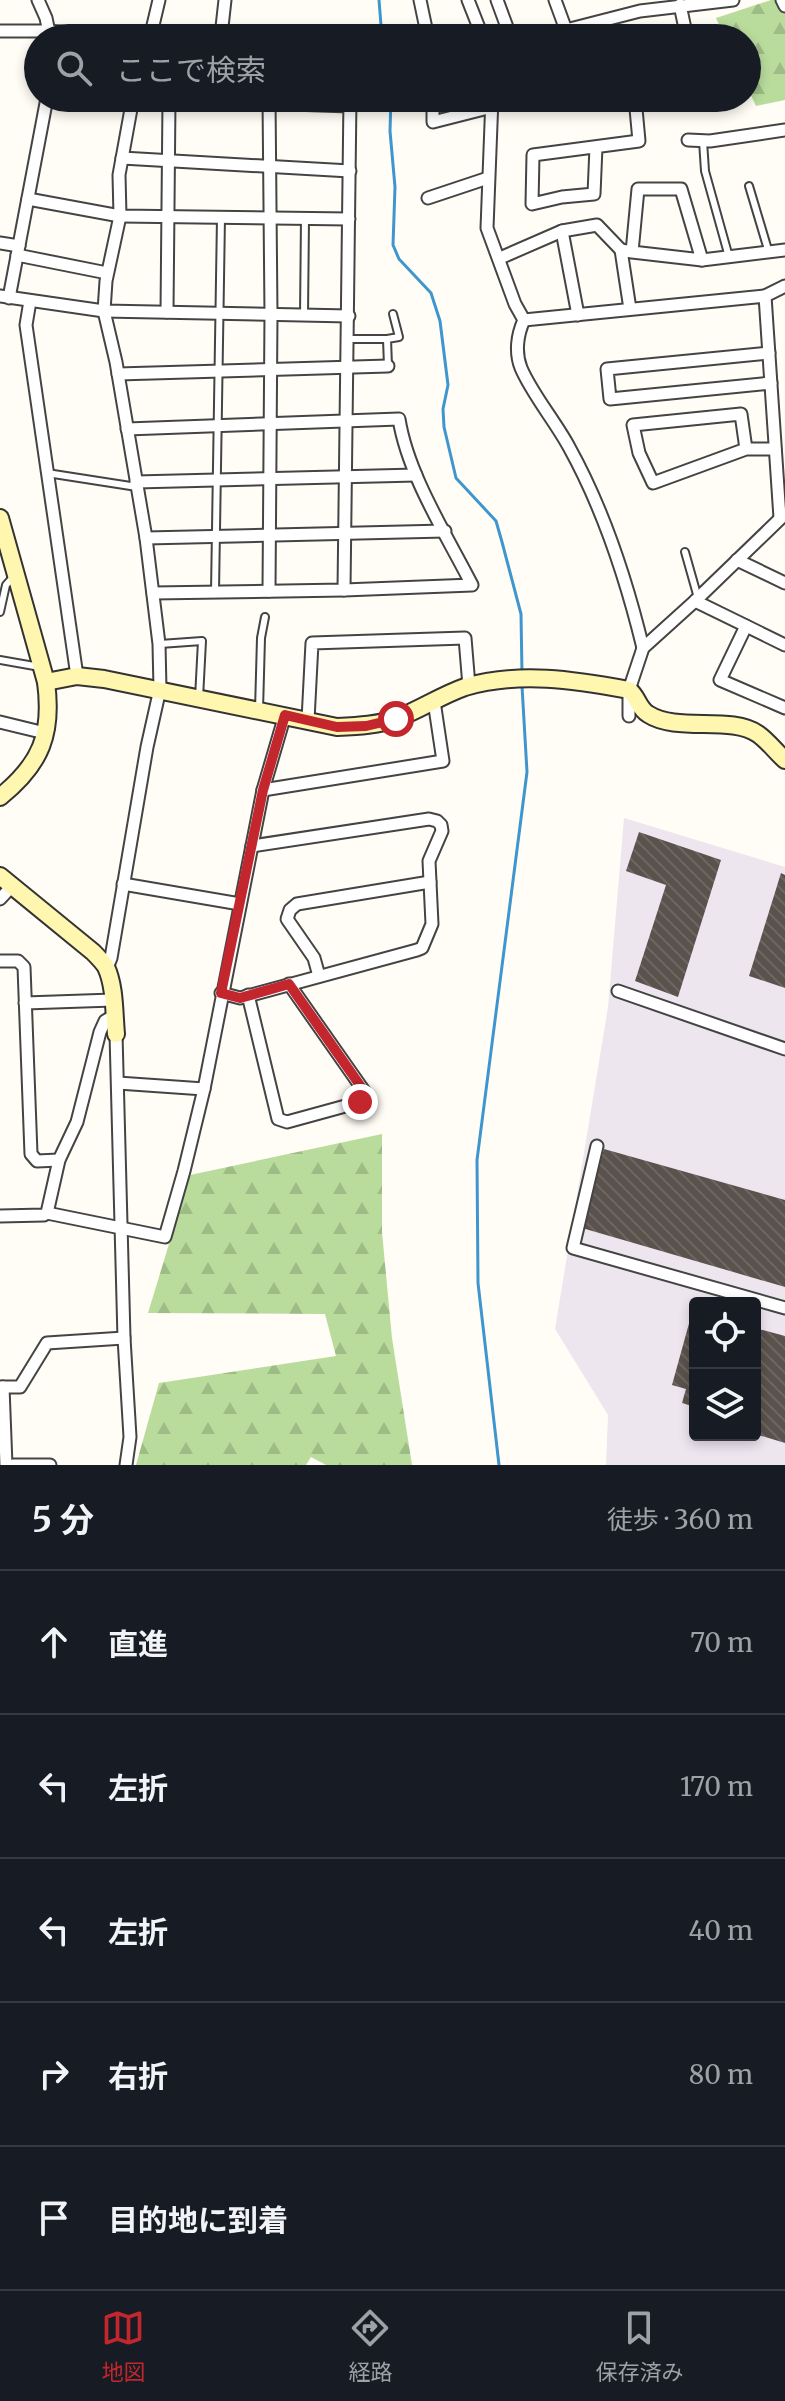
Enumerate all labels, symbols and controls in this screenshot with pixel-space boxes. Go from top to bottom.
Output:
search box [24,24,761,112]
icon: search [52,46,96,90]
text: ここで検索 [116,51,266,89]
route start [378,701,414,737]
route end [342,1084,378,1120]
map controls [689,1297,761,1441]
button: locate [689,1297,761,1369]
button: layers [689,1369,761,1441]
text: 5 分 [32,1499,94,1541]
text: 徒歩 · 360 m [607,1503,753,1536]
icon: ahead [32,1620,76,1664]
text: 直進 [108,1625,168,1663]
text: 70 m [690,1626,753,1659]
icon: left [32,1764,76,1808]
text: 左折 [108,1769,168,1807]
text: 170 m [680,1770,753,1803]
icon: left [32,1908,76,1952]
text: 左折 [108,1913,168,1951]
text: 40 m [689,1914,753,1947]
icon: right [32,2052,76,2096]
text: 右折 [108,2057,168,2095]
text: 80 m [689,2058,753,2091]
icon: arrive [32,2196,76,2240]
text: 目的地に到着 [108,2201,288,2239]
tab: 地図 [101,2306,146,2386]
tab: 経路 [348,2306,393,2386]
tab: 保存済み [595,2306,684,2386]

